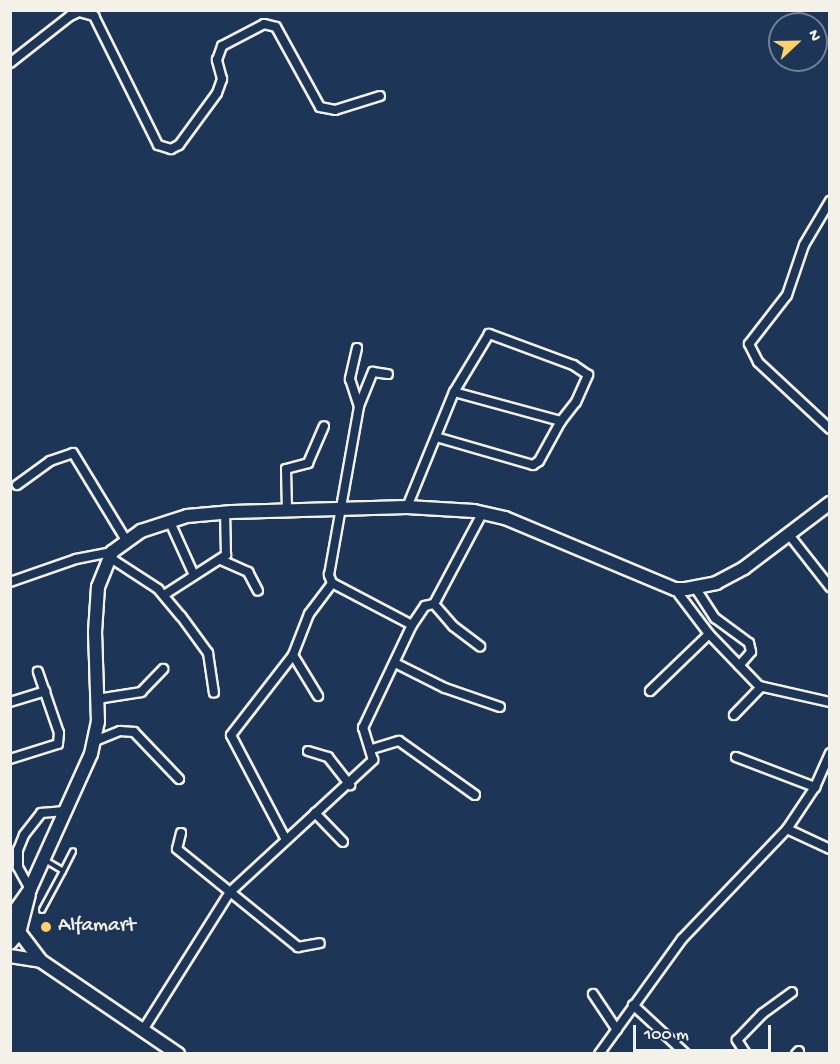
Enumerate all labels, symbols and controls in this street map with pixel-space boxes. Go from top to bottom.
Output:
north arrow [768,12,828,72]
text: N [803,27,824,44]
place label: Alfamart [58,914,136,940]
marker: Alfamart [39,920,53,934]
scale bar [636,1013,774,1051]
text: 100 m [644,1025,689,1046]

